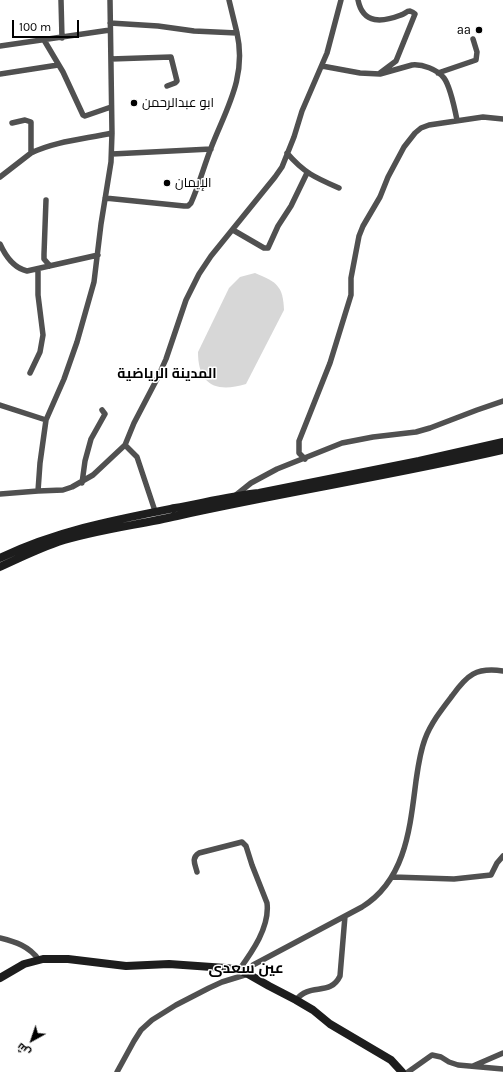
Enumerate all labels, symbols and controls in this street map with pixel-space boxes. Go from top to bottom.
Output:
scale bar [14,12,81,38]
text: 100 m [19,20,51,34]
place label: aa [457,22,471,38]
marker: aa [474,25,484,35]
place label: ابو عبدالرحمن [142,95,214,111]
marker: ابو عبدالرحمن [129,98,139,108]
place label: الإيمان [175,175,212,191]
marker: الإيمان [162,178,172,188]
district label: المدينة الرياضية [117,366,217,382]
district label: عين سعدى [208,960,284,978]
north arrow [12,1020,52,1060]
text: ش [14,1040,34,1059]

